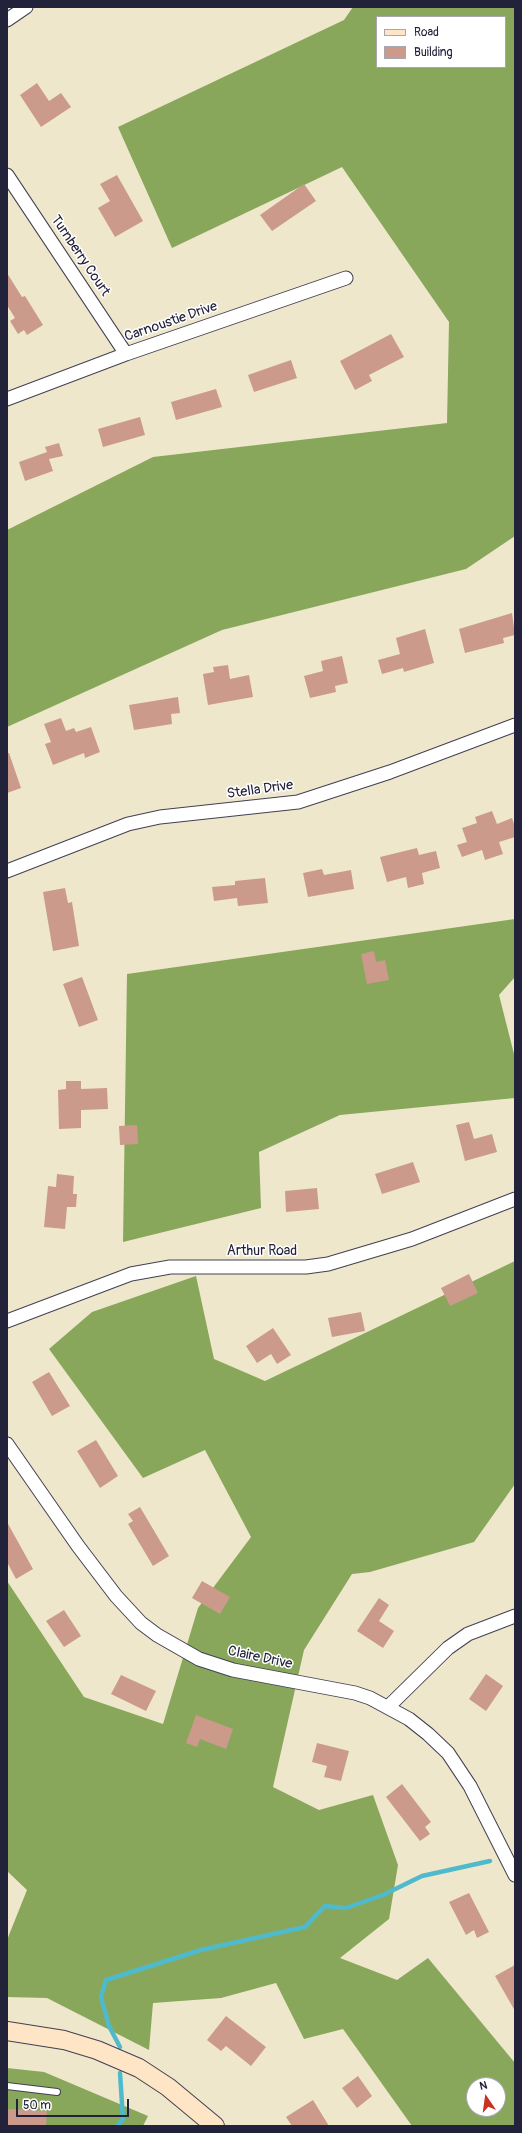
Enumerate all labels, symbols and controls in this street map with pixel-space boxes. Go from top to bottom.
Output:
legend [376,16,506,68]
text: Road [414,25,439,40]
text: Building [414,45,453,60]
street label: Turnberry Court [47,212,113,300]
street label: Carnoustie Drive [122,298,220,346]
street label: Stella Drive [226,777,294,803]
street label: Arthur Road [227,1243,297,1259]
street label: Claire Drive [226,1643,294,1673]
north arrow [466,2077,506,2117]
text: N [478,2079,488,2093]
scale bar [18,2091,131,2117]
text: 50 m [23,2098,51,2113]

